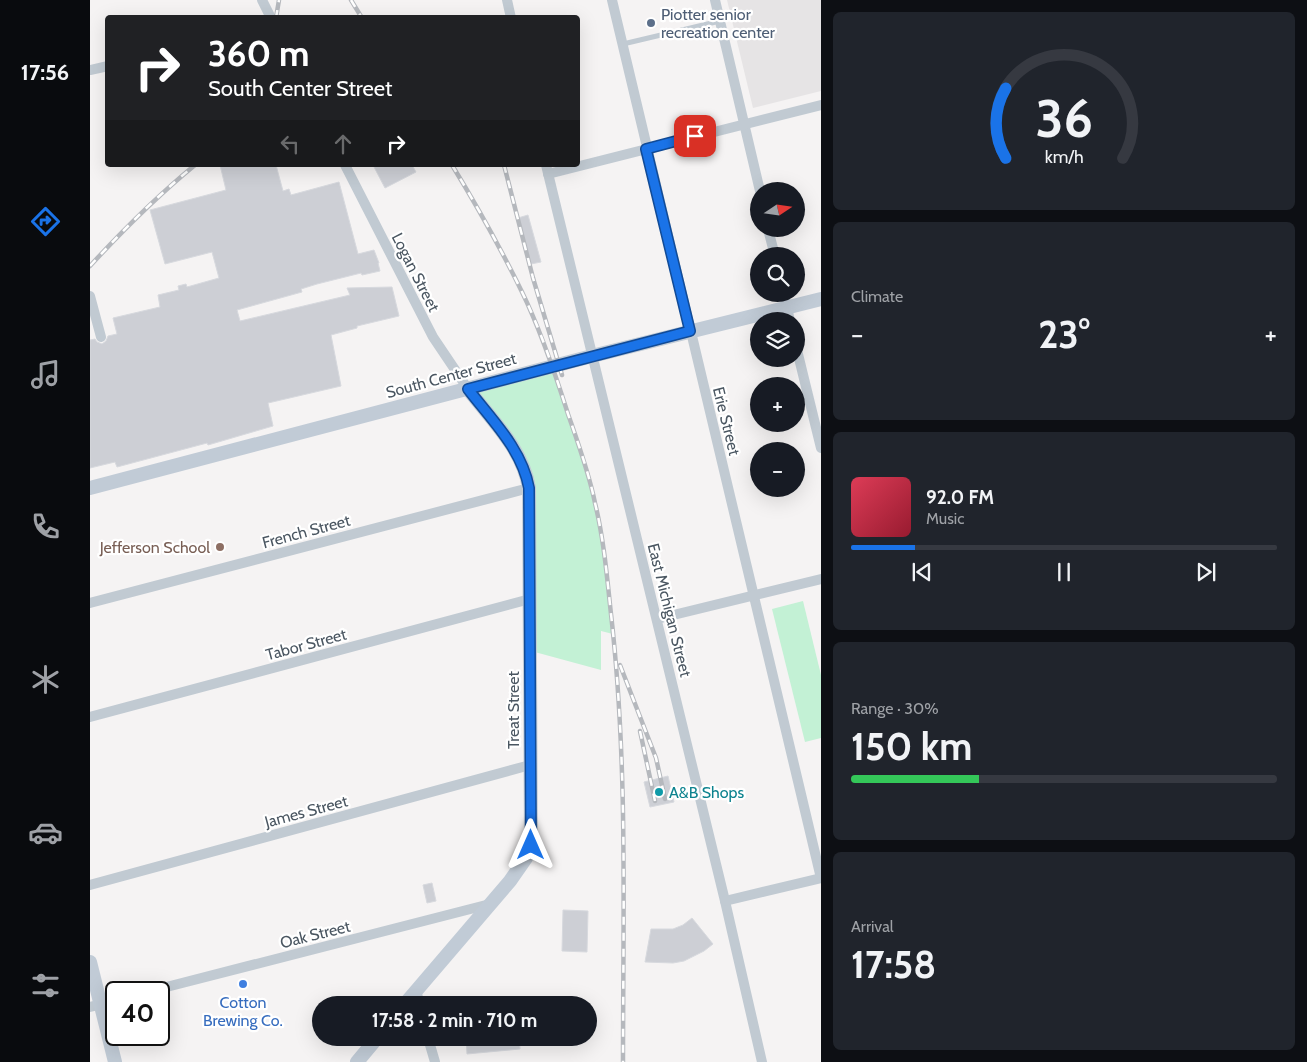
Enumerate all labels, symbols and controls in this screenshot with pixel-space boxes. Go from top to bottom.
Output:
place label: Piotter senior recreation center [661,5,776,42]
marker: Piotter senior recreation center [645,17,657,29]
text: 360 m [208,32,310,75]
icon: right [125,35,190,100]
text: 17:56 [21,59,69,86]
text: South Center Street [208,75,392,102]
text: 36 [1035,87,1093,150]
pin [674,115,716,157]
icon: arrive [681,122,709,150]
icon: left [276,130,304,158]
icon: ahead [329,130,357,158]
icon: right [382,130,410,158]
text: km/h [1044,146,1084,167]
north arrow [750,182,805,238]
map controls [750,182,805,497]
icon: directions [28,204,63,239]
street label: Logan Street [388,230,444,315]
button: search [750,247,805,302]
text: Climate [851,287,903,306]
text: 23° [1038,311,1090,358]
button: layers [750,312,805,367]
text: − [851,317,863,351]
text: + [1265,317,1277,351]
street label: South Center Street [384,349,519,402]
icon: music [28,357,63,392]
button: + [750,377,805,432]
street label: Erie Street [709,385,744,458]
button: − [750,442,805,497]
text: 92.0 FM [926,486,994,509]
icon: phone [28,509,63,544]
text: Music [926,509,964,528]
street label: French Street [260,510,353,552]
place label: Jefferson School [99,538,210,557]
marker: Jefferson School [214,541,226,553]
street label: East Michigan Street [644,541,695,679]
icon: previous [908,558,936,586]
icon: pause [1050,558,1078,586]
icon: next [1192,558,1220,586]
street label: Tabor Street [264,624,349,664]
icon: climate [28,662,63,697]
street label: Treat Street [504,670,523,749]
text: Range · 30% [851,699,939,718]
text: 150 km [851,723,972,770]
place label: A&B Shops [669,783,744,802]
marker: A&B Shops [653,786,665,798]
street label: James Street [262,791,350,832]
icon: car [28,815,63,850]
position arrow [504,818,556,870]
street label: Oak Street [278,916,353,952]
text: Arrival [851,917,894,936]
text: 17:58 [851,941,936,988]
icon: filters [28,968,63,1003]
marker: Cotton Brewing Co. [237,978,249,990]
speed limit sign: 40 [105,981,170,1046]
place label: Cotton Brewing Co. [203,993,283,1030]
text: 17:58 · 2 min · 710 m [372,1009,537,1032]

